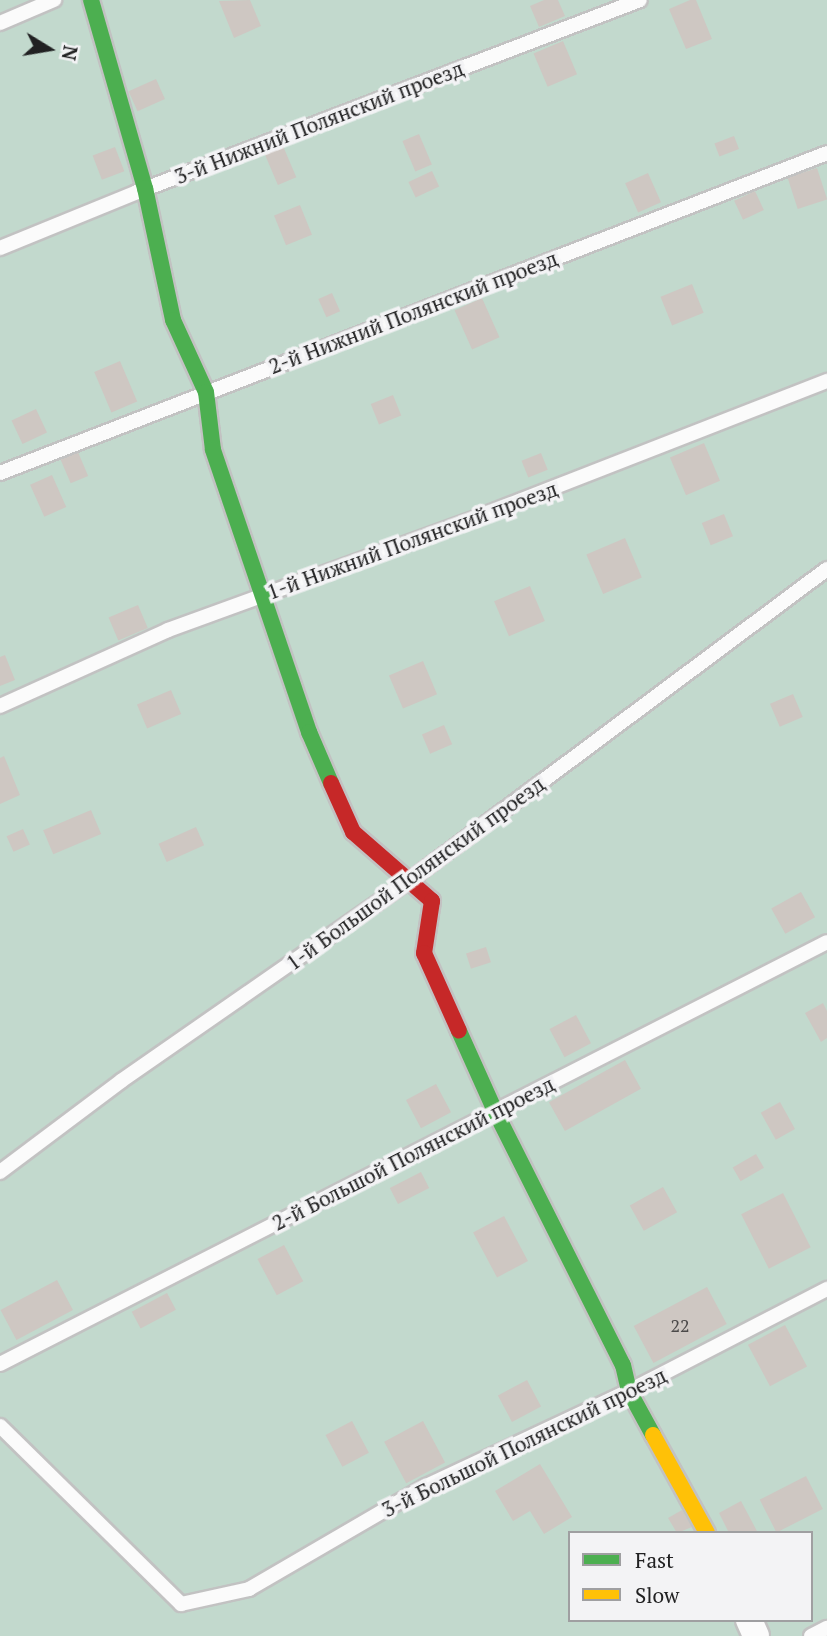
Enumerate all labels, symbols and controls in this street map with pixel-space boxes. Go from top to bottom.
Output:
north arrow [14,14,84,84]
text: N [56,44,84,63]
street label: 3-й Нижний Полянский проезд [171,55,467,189]
street label: 2-й Нижний Полянский проезд [265,245,561,379]
street label: 1-й Нижний Полянский проезд [263,476,561,604]
street label: 1-й Большой Полянский проезд [281,771,549,975]
street label: 2-й Большой Полянский проезд [268,1071,558,1235]
house number: 22 [670,1314,690,1336]
street label: 3-й Большой Полянский проезд [378,1362,670,1522]
legend [568,1531,813,1622]
text: Fast [635,1546,674,1574]
text: Slow [635,1581,679,1609]

